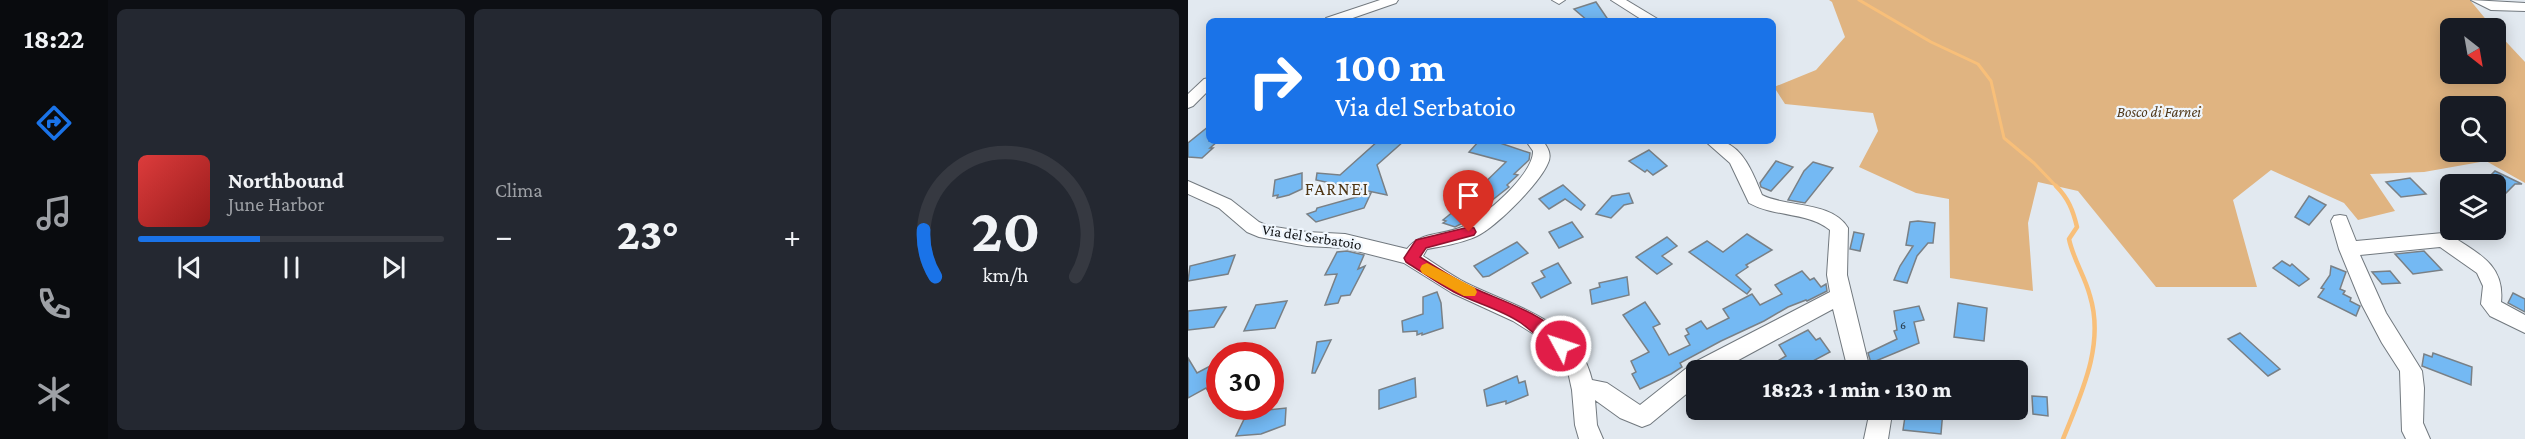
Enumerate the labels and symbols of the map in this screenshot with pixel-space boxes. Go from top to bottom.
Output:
north arrow [2440,18,2506,84]
park label: Bosco di Farnei [2117,104,2202,120]
pin [1443,170,1494,232]
district label: FARNEI [1305,179,1369,199]
street label: Via del Serbatoio [1261,221,1363,253]
position arrow [1529,314,1593,378]
house number: 6 [1900,318,1906,332]
speed limit sign: 30 [1206,342,1284,420]

